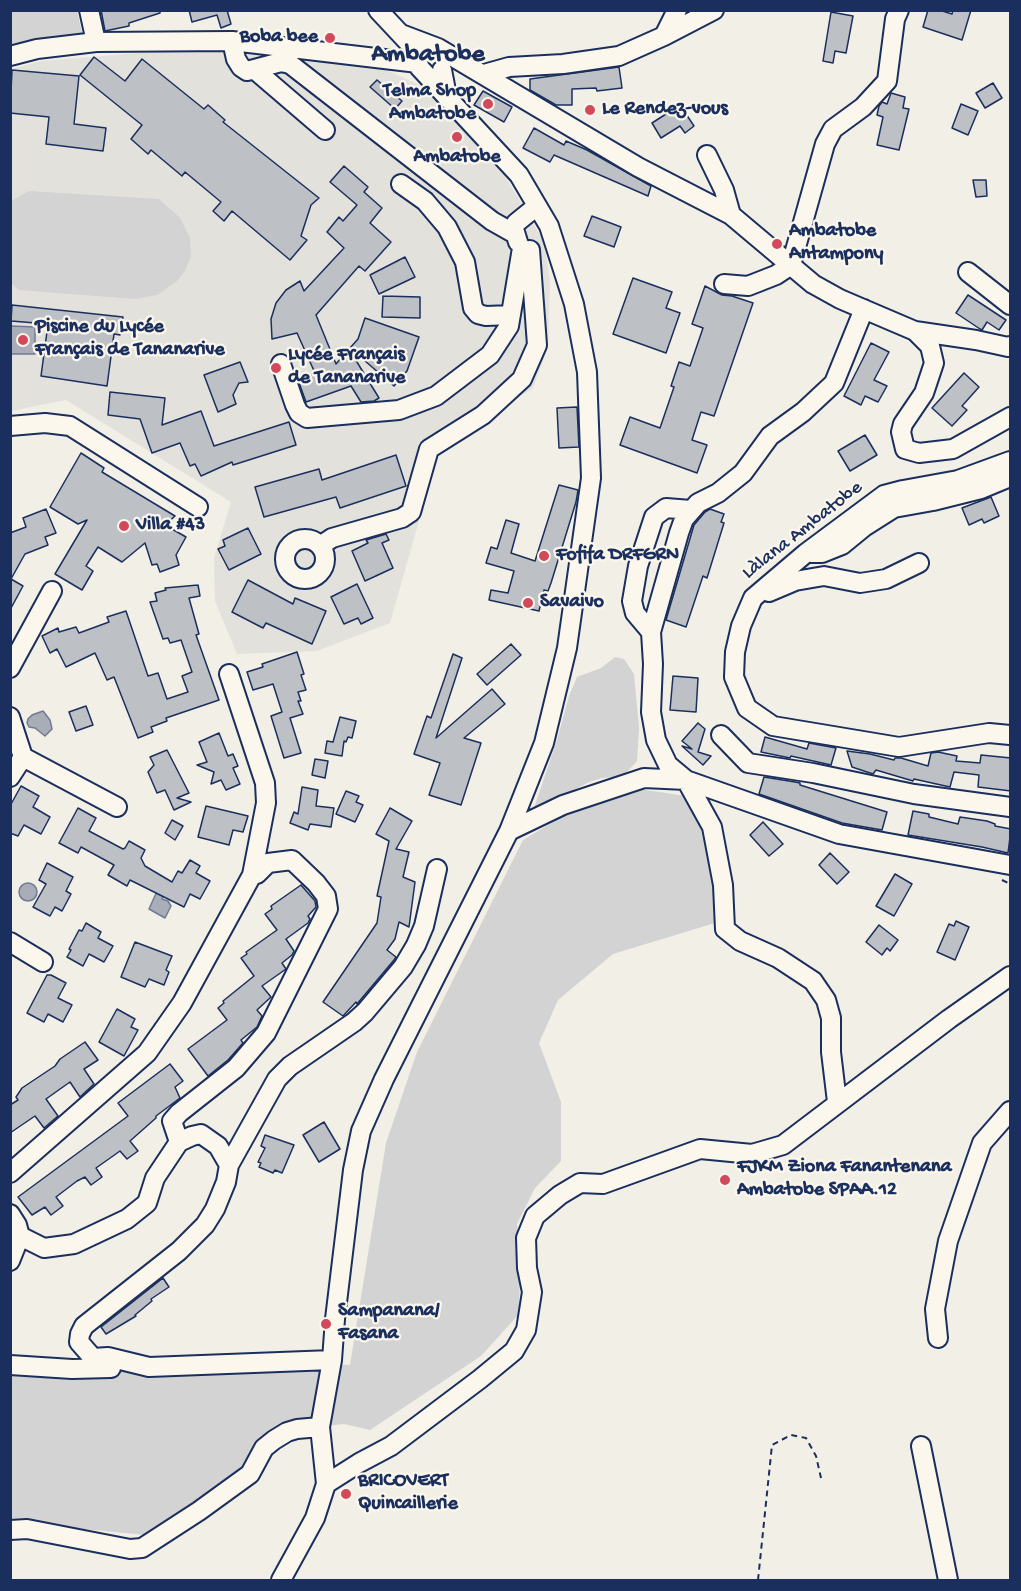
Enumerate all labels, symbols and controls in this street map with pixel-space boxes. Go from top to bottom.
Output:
place label: Boba bee [240,26,318,50]
marker: Boba bee [323,31,337,45]
district label: Ambatobe [371,40,485,72]
place label: Telma Shop Ambatobe [383,80,476,127]
marker: Telma Shop Ambatobe [481,97,495,111]
place label: Le Rendez-vous [602,98,728,122]
marker: Le Rendez-vous [583,103,597,117]
marker: Ambatobe [450,130,464,144]
place label: Ambatobe [413,146,501,170]
place label: Ambatobe Antampony [789,220,883,267]
marker: Ambatobe Antampony [770,237,784,251]
place label: Piscine du Lycée Français de Tananarive [35,316,225,363]
marker: Piscine du Lycée Français de Tananarive [16,333,30,347]
place label: Lycée Français de Tananarive [288,344,405,391]
marker: Lycée Français de Tananarive [269,361,283,375]
street label: Làlana Ambatobe [738,476,868,586]
place label: Villa #43 [136,514,205,538]
marker: Villa #43 [117,519,131,533]
place label: Fofifa DRFGRN [556,544,679,568]
marker: Fofifa DRFGRN [537,549,551,563]
place label: Savaivo [540,591,604,615]
marker: Savaivo [521,596,535,610]
place label: FJKM Ziona Fanantenana Ambatobe SPAA.12 [737,1156,952,1203]
marker: FJKM Ziona Fanantenana Ambatobe SPAA.12 [718,1173,732,1187]
place label: Sampanana/ Fasana [338,1300,440,1347]
marker: Sampanana/ Fasana [319,1317,333,1331]
place label: BRICOVERT Quincaillerie [358,1470,458,1517]
marker: BRICOVERT Quincaillerie [339,1487,353,1501]

